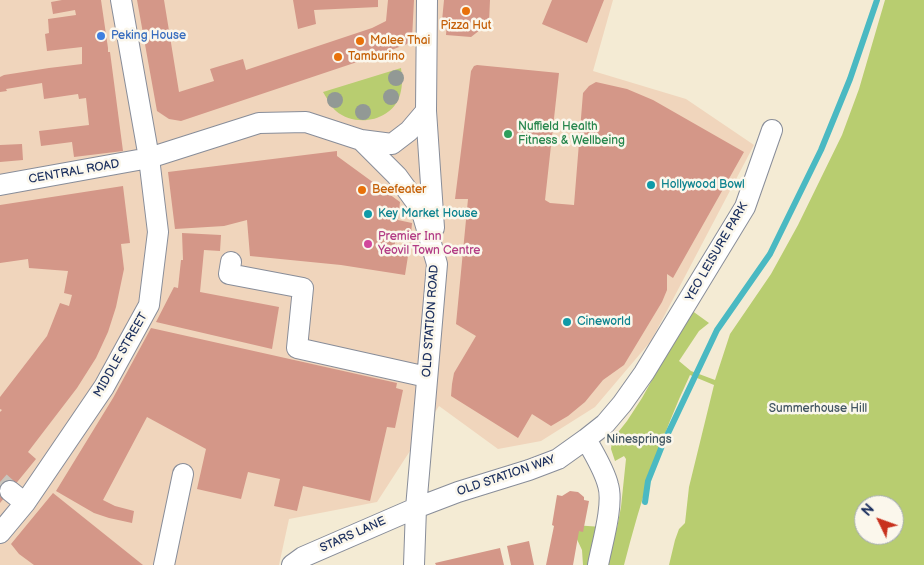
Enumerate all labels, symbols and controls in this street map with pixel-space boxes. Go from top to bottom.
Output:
marker: Pizza Hut [460,5,472,17]
place label: Pizza Hut [441,19,491,33]
place label: Peking House [111,29,186,43]
marker: Peking House [95,30,107,42]
place label: Malee Thai [370,34,430,48]
marker: Malee Thai [354,35,366,47]
place label: Tamburino [348,50,405,64]
marker: Tamburino [332,51,344,63]
place label: Nuffield Health Fitness & Wellbeing [518,120,625,148]
marker: Nuffield Health Fitness & Wellbeing [502,128,514,140]
street label: CENTRAL ROAD [27,157,121,187]
place label: Hollywood Bowl [661,178,745,192]
marker: Hollywood Bowl [645,179,657,191]
place label: Beefeater [372,183,426,197]
marker: Beefeater [356,184,368,196]
street label: YEO LEISURE PARK [683,200,751,304]
place label: Key Market House [378,207,478,221]
marker: Key Market House [362,208,374,220]
place label: Premier Inn Yeovil Town Centre [378,230,480,258]
marker: Premier Inn Yeovil Town Centre [362,238,374,250]
street label: OLD STATION ROAD [420,264,442,378]
street label: MIDDLE STREET [91,310,151,400]
place label: Cineworld [577,315,631,329]
marker: Cineworld [561,316,573,328]
park label: Summerhouse Hill [769,402,867,416]
park label: Ninesprings [606,433,672,447]
street label: OLD STATION WAY [455,452,557,500]
north arrow [854,495,904,545]
text: N [858,501,878,520]
street label: STARS LANE [318,514,388,556]

